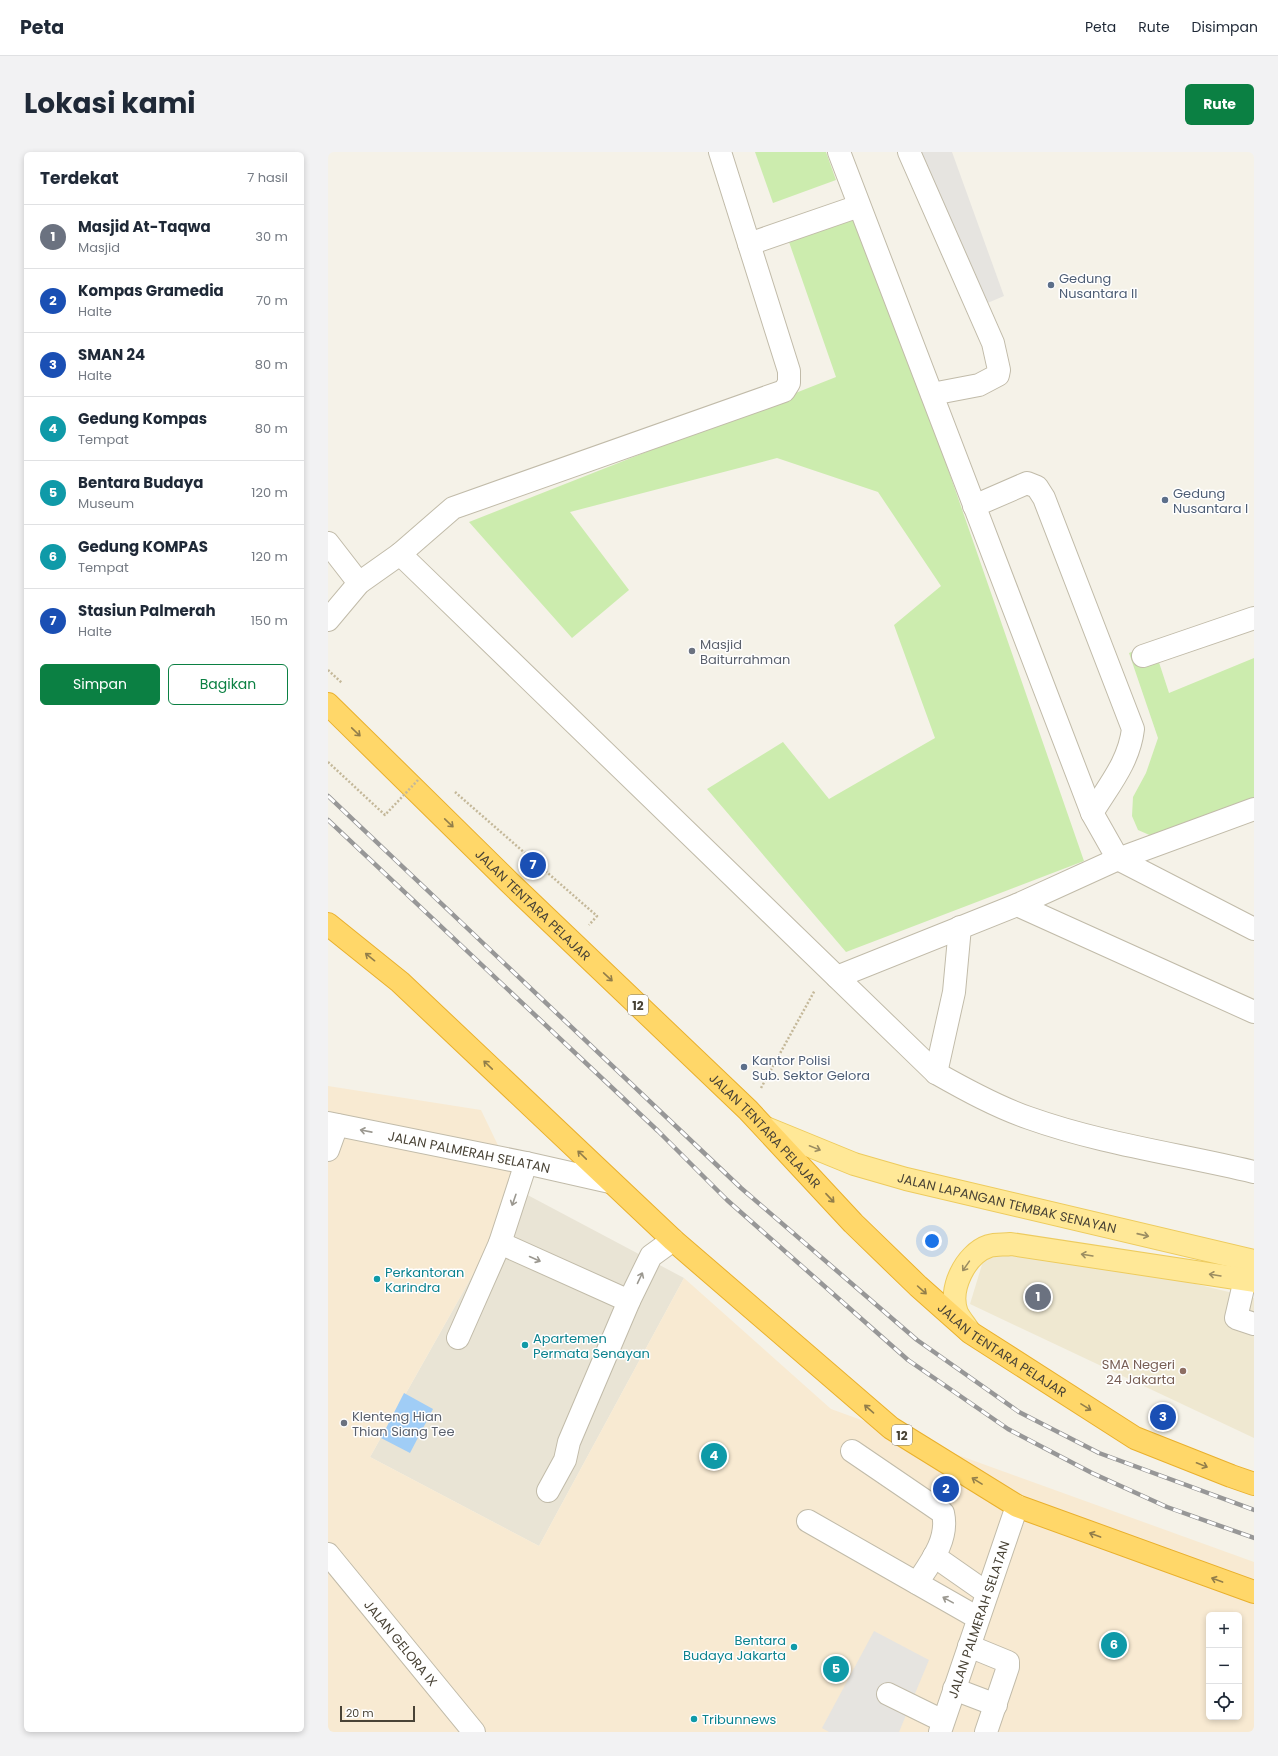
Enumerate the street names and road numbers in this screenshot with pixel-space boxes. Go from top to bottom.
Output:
street label: JALAN TENTARA PELAJAR [471,845,595,965]
road number: 12 [628,995,648,1015]
street label: JALAN TENTARA PELAJAR [705,1069,826,1192]
street label: JALAN PALMERAH SELATAN [386,1126,552,1178]
street label: JALAN LAPANGAN TEMBAK SENAYAN [895,1168,1119,1238]
street label: JALAN TENTARA PELAJAR [934,1298,1071,1401]
road number: 12 [892,1425,912,1445]
street label: JALAN PALMERAH SELATAN [943,1538,1014,1701]
street label: JALAN GELORA IX [360,1596,442,1690]

